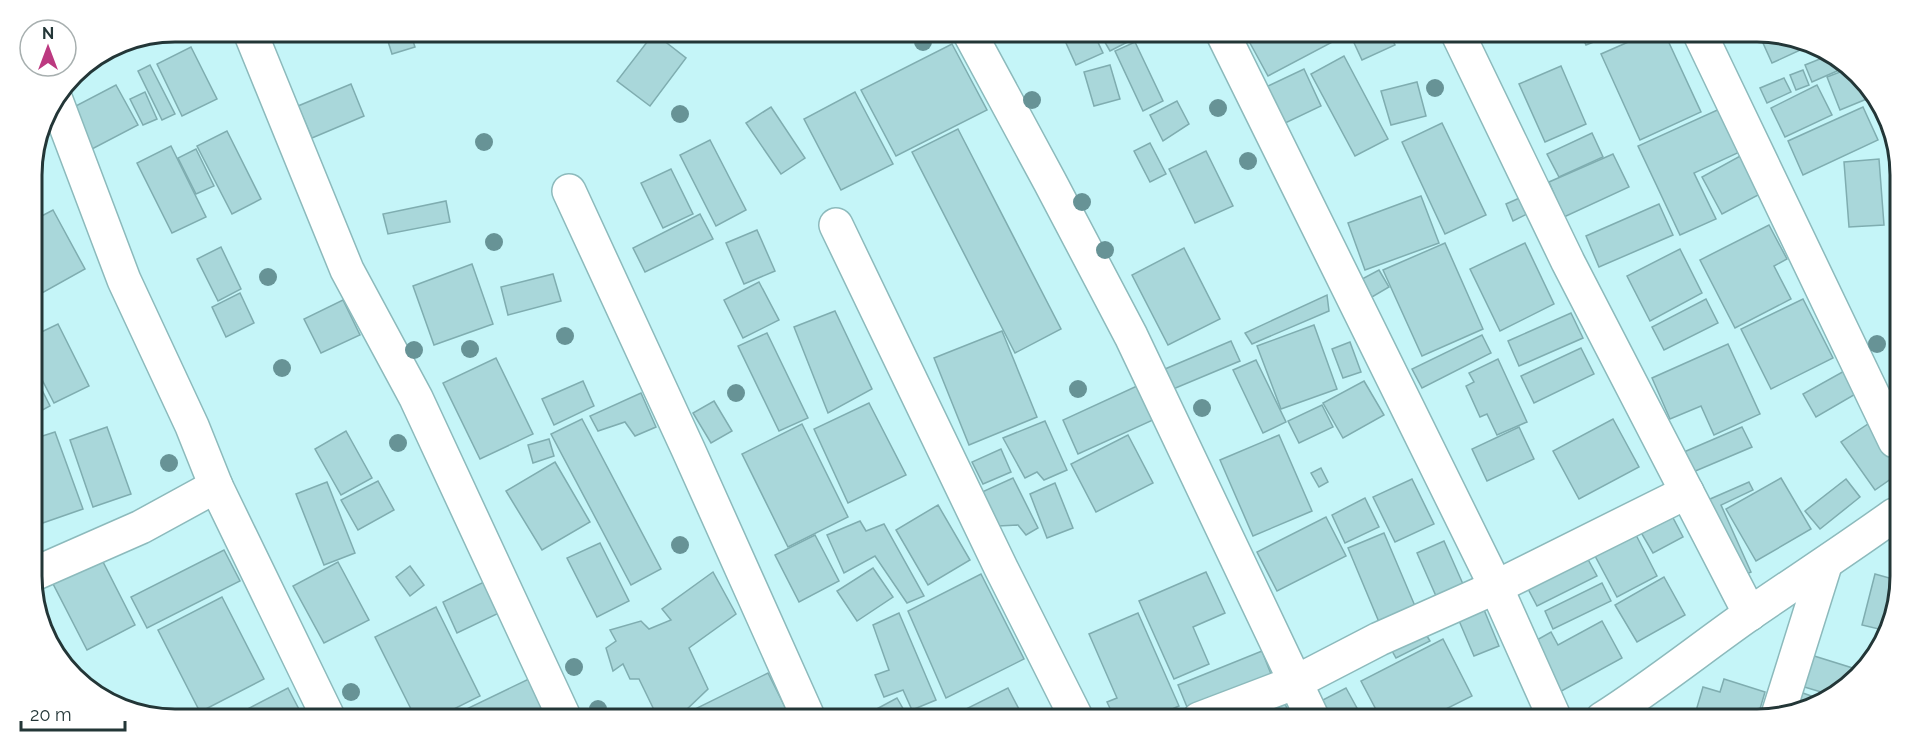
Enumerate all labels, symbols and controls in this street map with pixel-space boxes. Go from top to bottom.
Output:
north arrow [18,18,78,78]
text: N [42,24,54,43]
scale bar [21,694,124,732]
text: 20 m [30,704,72,725]

